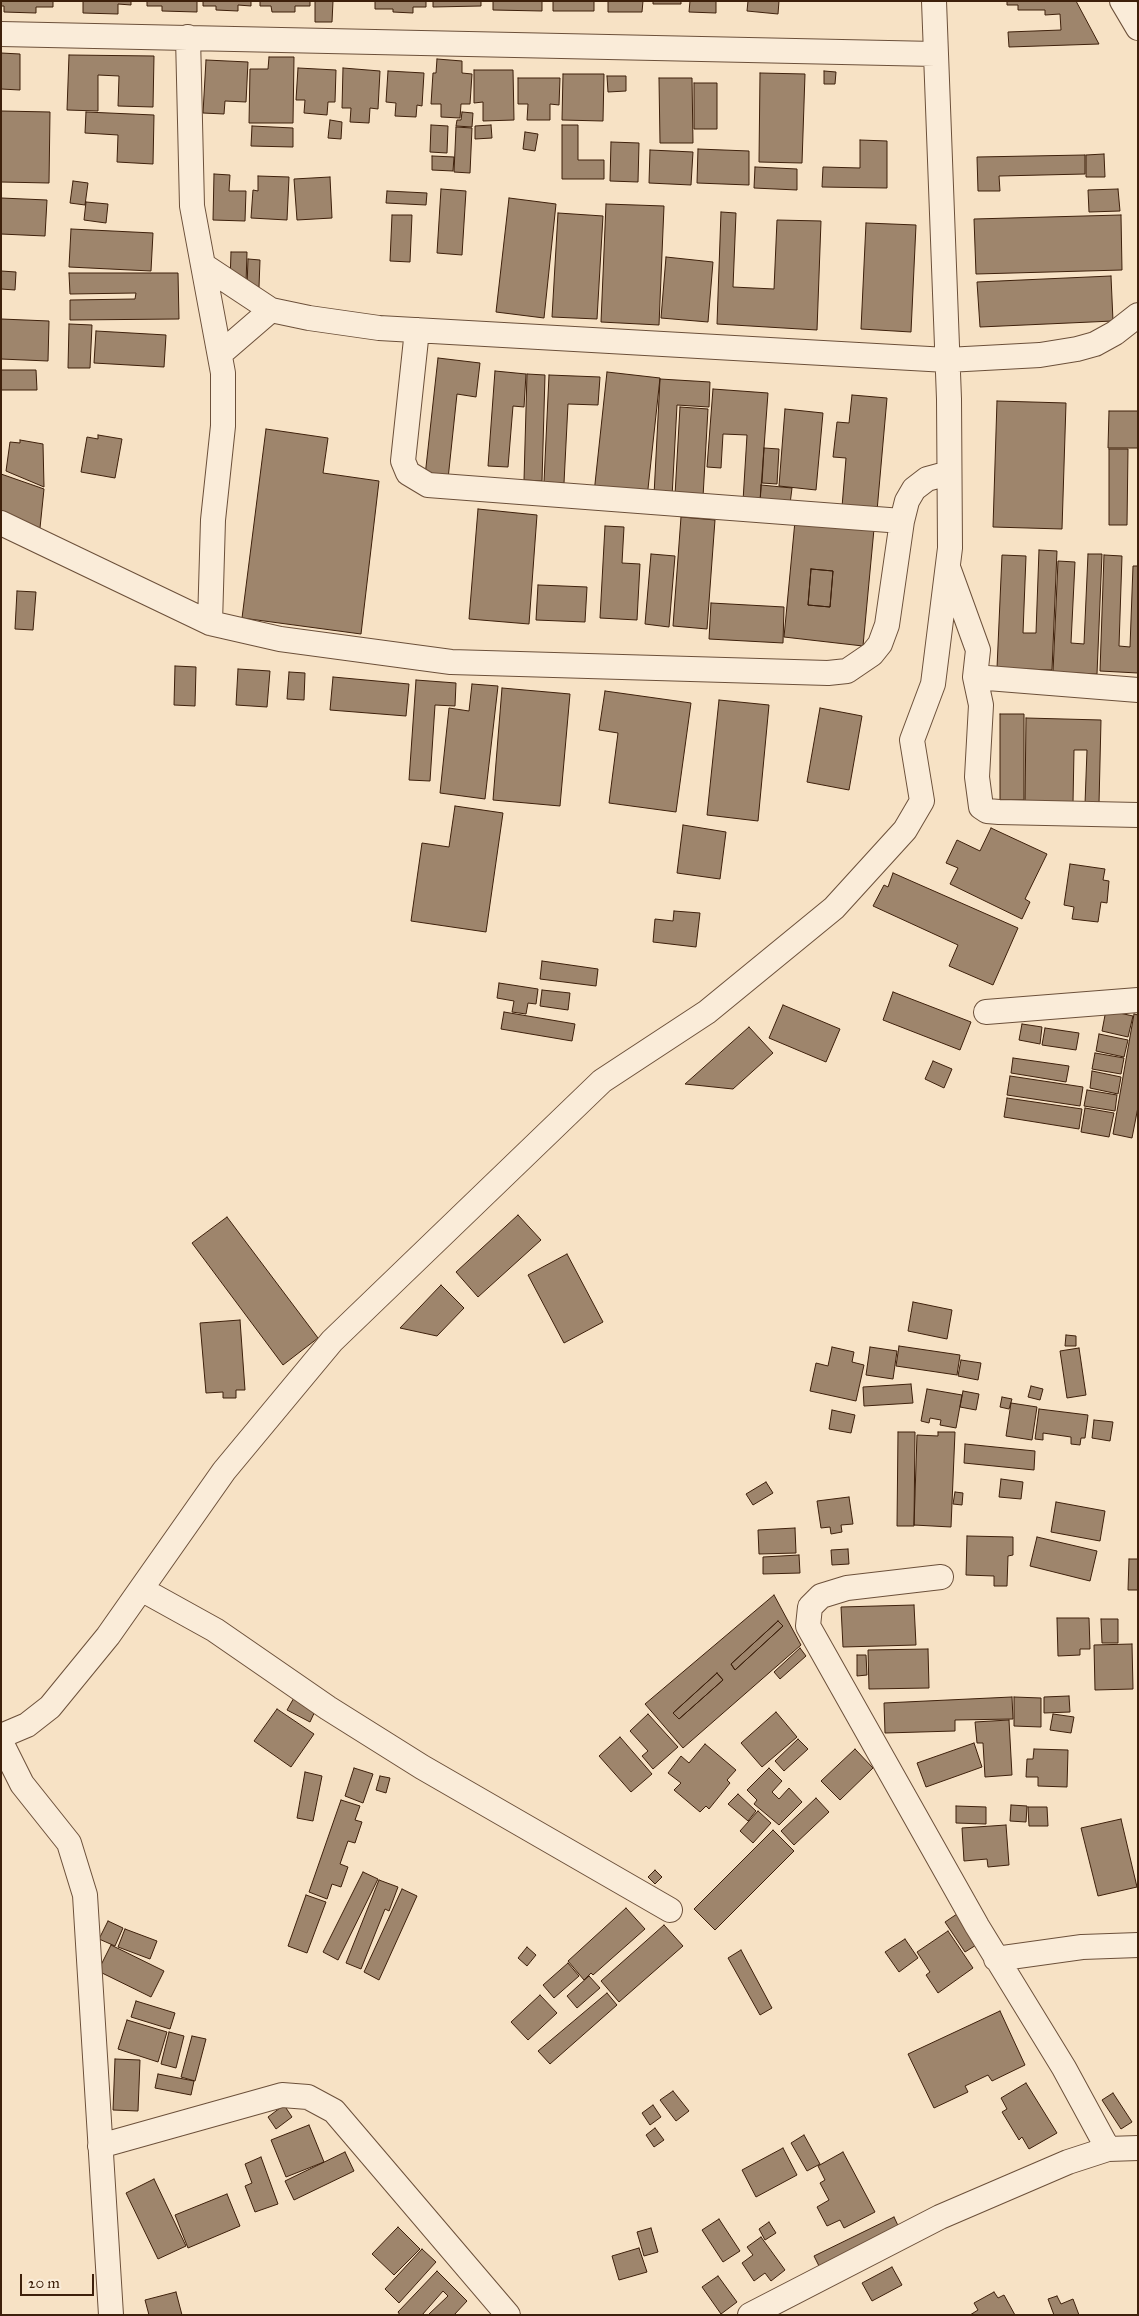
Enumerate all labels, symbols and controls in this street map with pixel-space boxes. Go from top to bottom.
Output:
scale bar [22,2264,96,2296]
text: 20 m [28,2274,60,2292]

